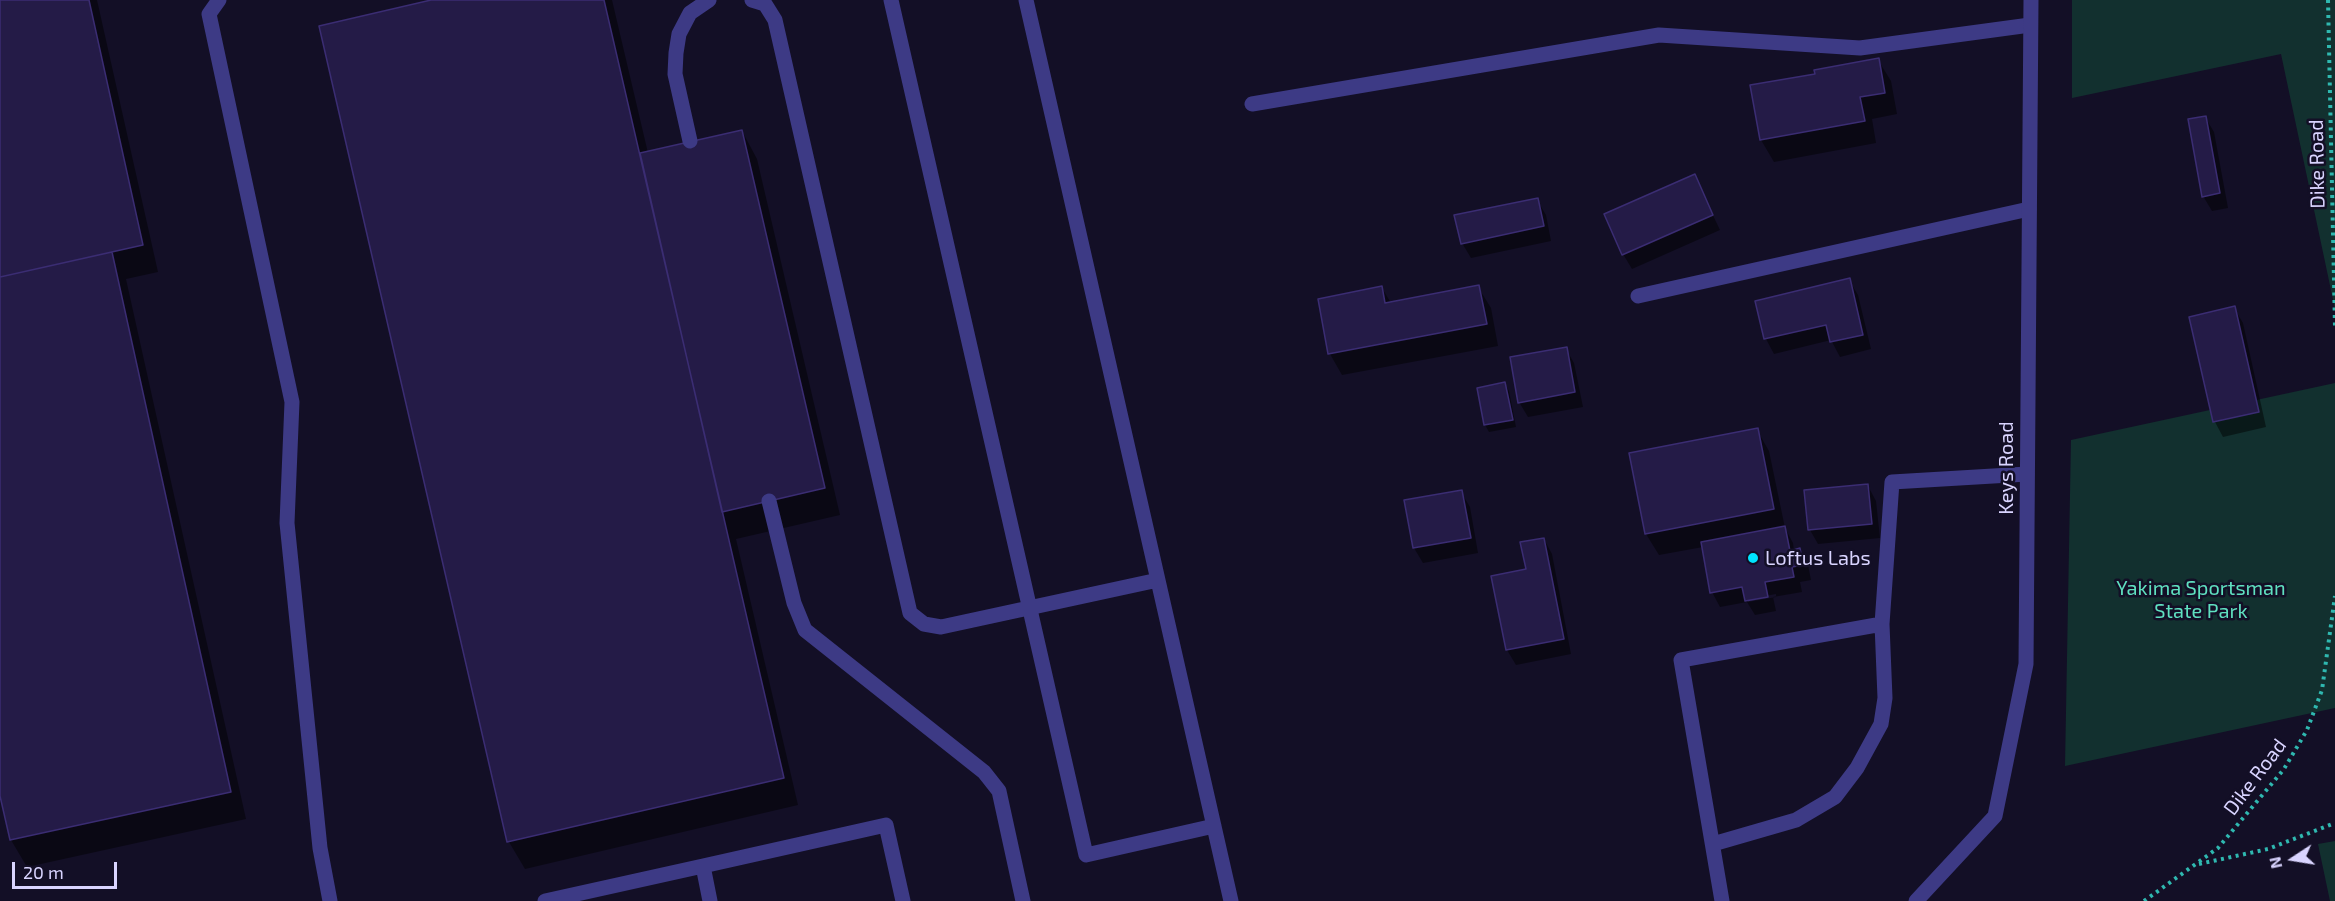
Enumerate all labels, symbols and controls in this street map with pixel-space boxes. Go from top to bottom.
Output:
street label: Dike Road [2304,119,2330,209]
street label: Keys Road [1994,421,2018,515]
place label: Loftus Labs [1765,546,1871,570]
marker: Loftus Labs [1746,551,1760,565]
park label: Yakima Sportsman State Park [2116,576,2286,623]
street label: Dike Road [2219,734,2291,820]
north arrow [2263,829,2323,889]
scale bar [15,850,120,888]
text: N [2264,855,2285,870]
text: 20 m [23,861,64,883]

